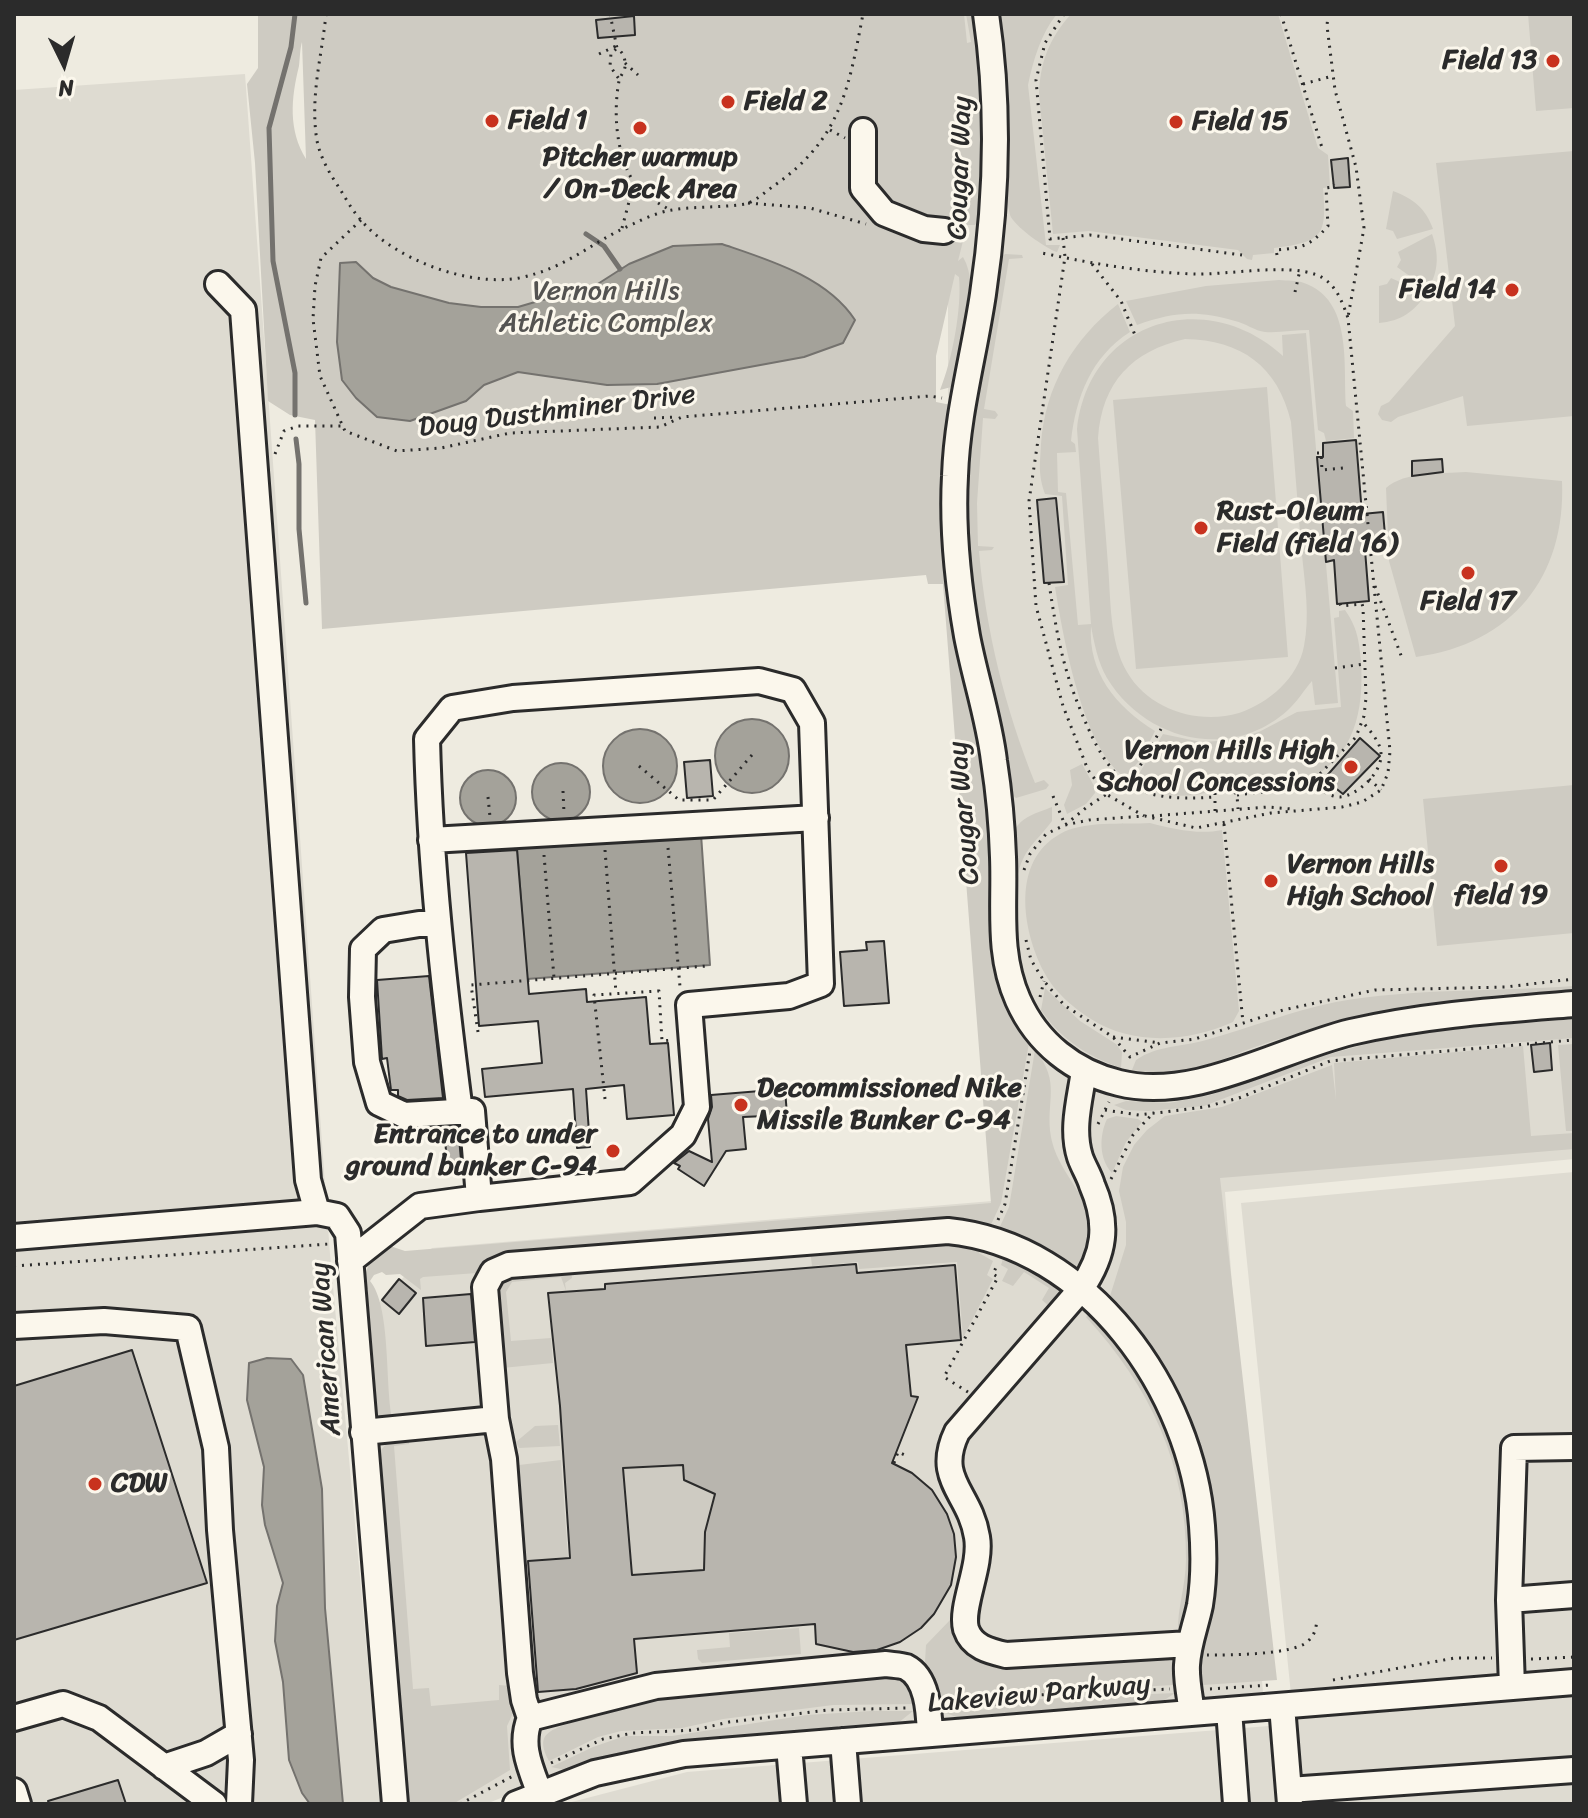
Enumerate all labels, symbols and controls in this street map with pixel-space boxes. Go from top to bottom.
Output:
north arrow [24,24,104,104]
place label: Field 13 [1442,44,1537,78]
marker: Field 13 [1544,52,1562,70]
text: N [57,68,75,108]
place label: Field 2 [744,85,828,119]
marker: Field 2 [719,93,737,111]
street label: Cougar Way [942,96,980,240]
place label: Field 1 [508,104,587,138]
place label: Field 15 [1192,105,1289,139]
marker: Field 1 [483,112,501,130]
marker: Field 15 [1167,113,1185,131]
marker: Pitcher warmup / On-Deck Area [631,119,649,137]
place label: Pitcher warmup / On-Deck Area [543,141,737,207]
place label: Field 14 [1399,273,1496,307]
park label: Vernon Hills Athletic Complex [499,275,713,341]
marker: Field 14 [1503,281,1521,299]
street label: Doug Dusthminer Drive [417,378,697,446]
place label: Rust-Oleum Field (field 16) [1217,495,1397,561]
marker: Rust-Oleum Field (field 16) [1192,519,1210,537]
marker: Field 17 [1459,564,1477,582]
place label: Field 17 [1420,585,1516,619]
place label: Vernon Hills High School Concessions [1097,734,1335,800]
street label: Cougar Way [942,740,988,886]
marker: Vernon Hills High School Concessions [1342,758,1360,776]
place label: Vernon Hills High School [1287,848,1434,914]
marker: field 19 [1492,857,1510,875]
marker: Vernon Hills High School [1262,872,1280,890]
place label: field 19 [1454,879,1548,913]
place label: Decommissioned Nike Missile Bunker C-94 [757,1072,1022,1138]
marker: Decommissioned Nike Missile Bunker C-94 [732,1096,750,1114]
place label: Entrance to under ground bunker C-94 [346,1118,597,1184]
marker: Entrance to under ground bunker C-94 [604,1142,622,1160]
street label: American Way [304,1261,350,1437]
place label: CDW [111,1467,168,1501]
marker: CDW [86,1475,104,1493]
street label: Lakeview Parkway [926,1669,1152,1721]

